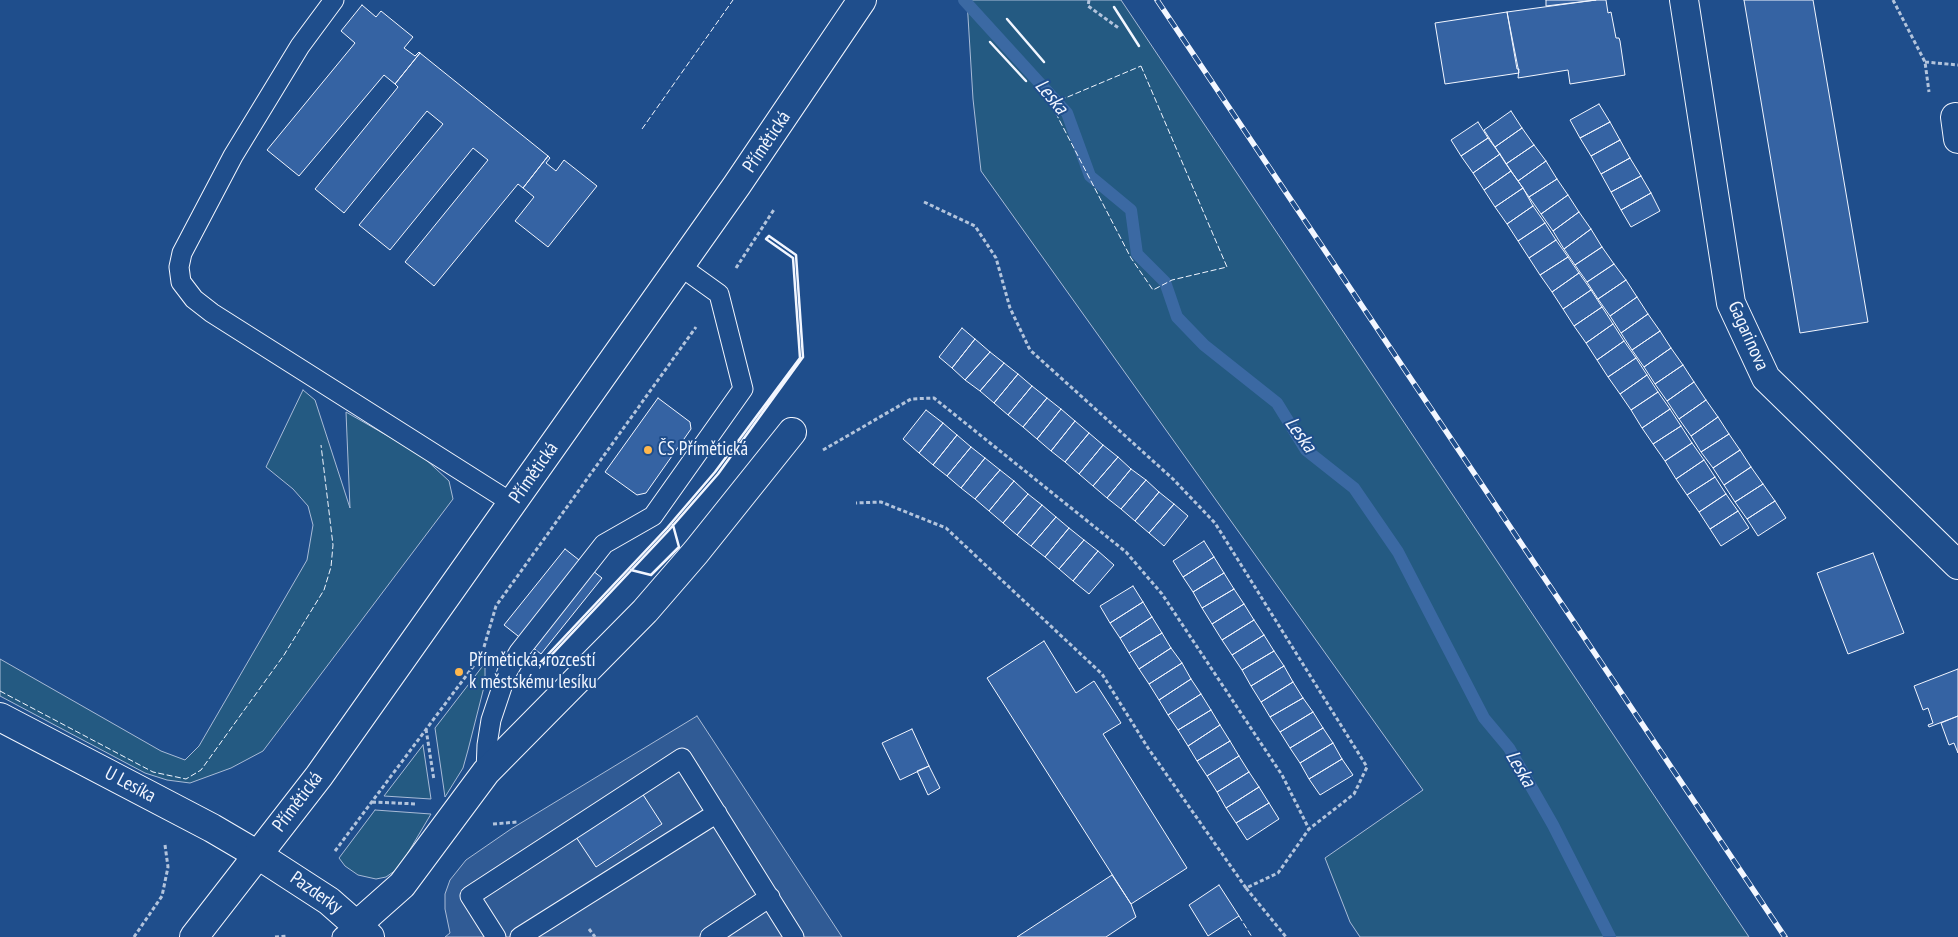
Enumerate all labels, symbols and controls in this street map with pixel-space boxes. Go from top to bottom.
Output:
water label: Leska [1030,75,1072,119]
street label: Přímětická [738,107,796,177]
street label: Gagarinova [1723,298,1773,374]
water label: Leska [1279,412,1321,458]
street label: Přímětická [505,438,563,508]
place label: ČS Přímětická [658,439,748,461]
marker: ČS Přímětická [642,444,654,456]
place label: Přímětická, rozcestí k městskému lesíku [469,650,597,694]
marker: Přímětická, rozcestí k městskému lesíku [453,666,465,678]
water label: Leska [1500,746,1540,792]
street label: U Lesíka [101,762,159,808]
street label: Přímětická [268,768,328,836]
street label: Pazderky [286,867,346,919]

